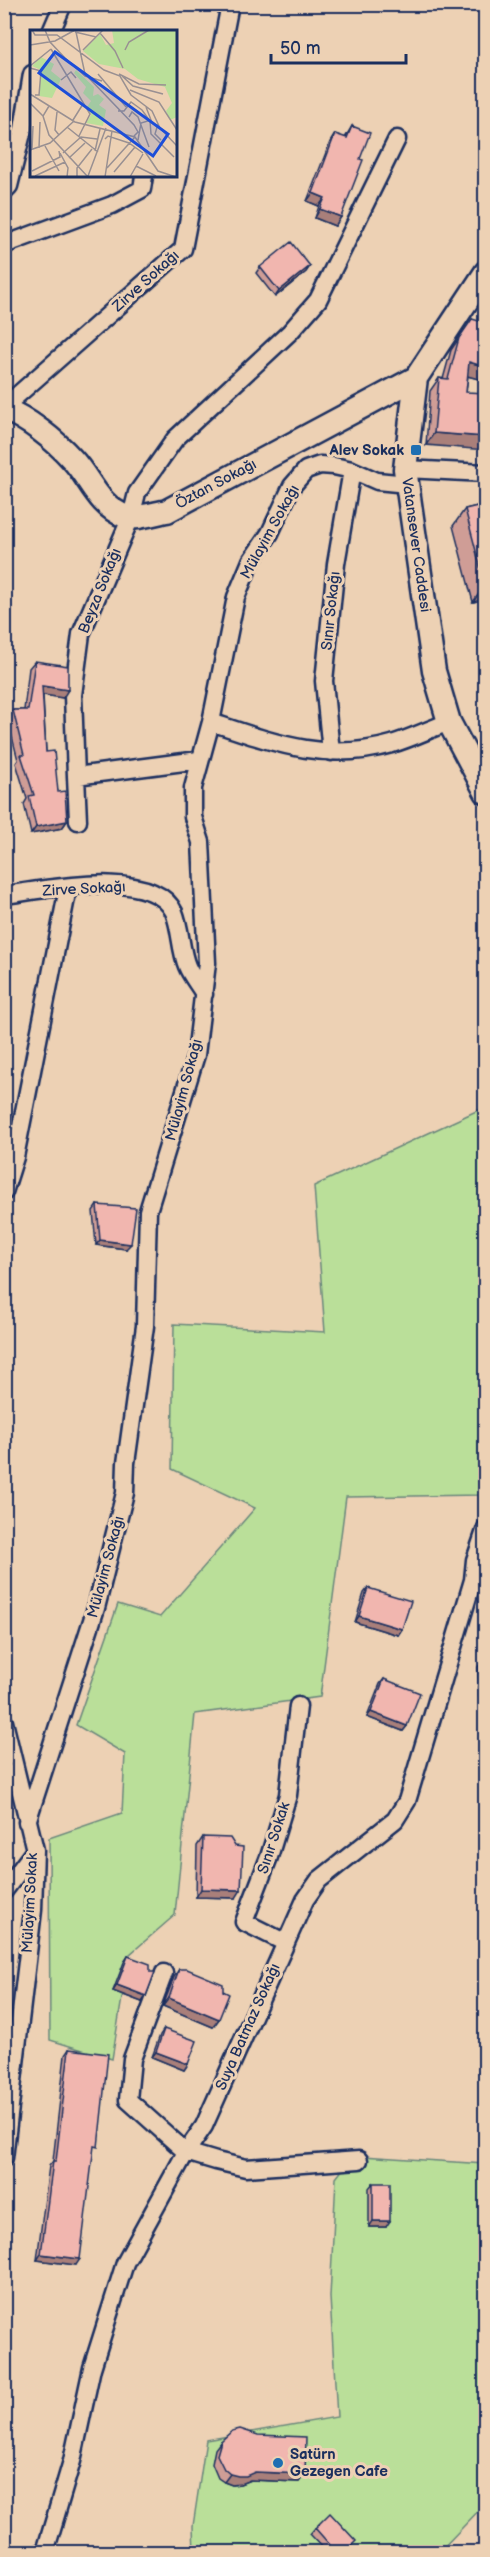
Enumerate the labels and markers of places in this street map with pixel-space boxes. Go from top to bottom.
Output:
place label: Alev Sokak [329,441,404,460]
marker: Alev Sokak [409,443,423,457]
place label: Satürn Gezegen Cafe [290,2445,388,2481]
marker: Satürn Gezegen Cafe [271,2456,285,2470]

